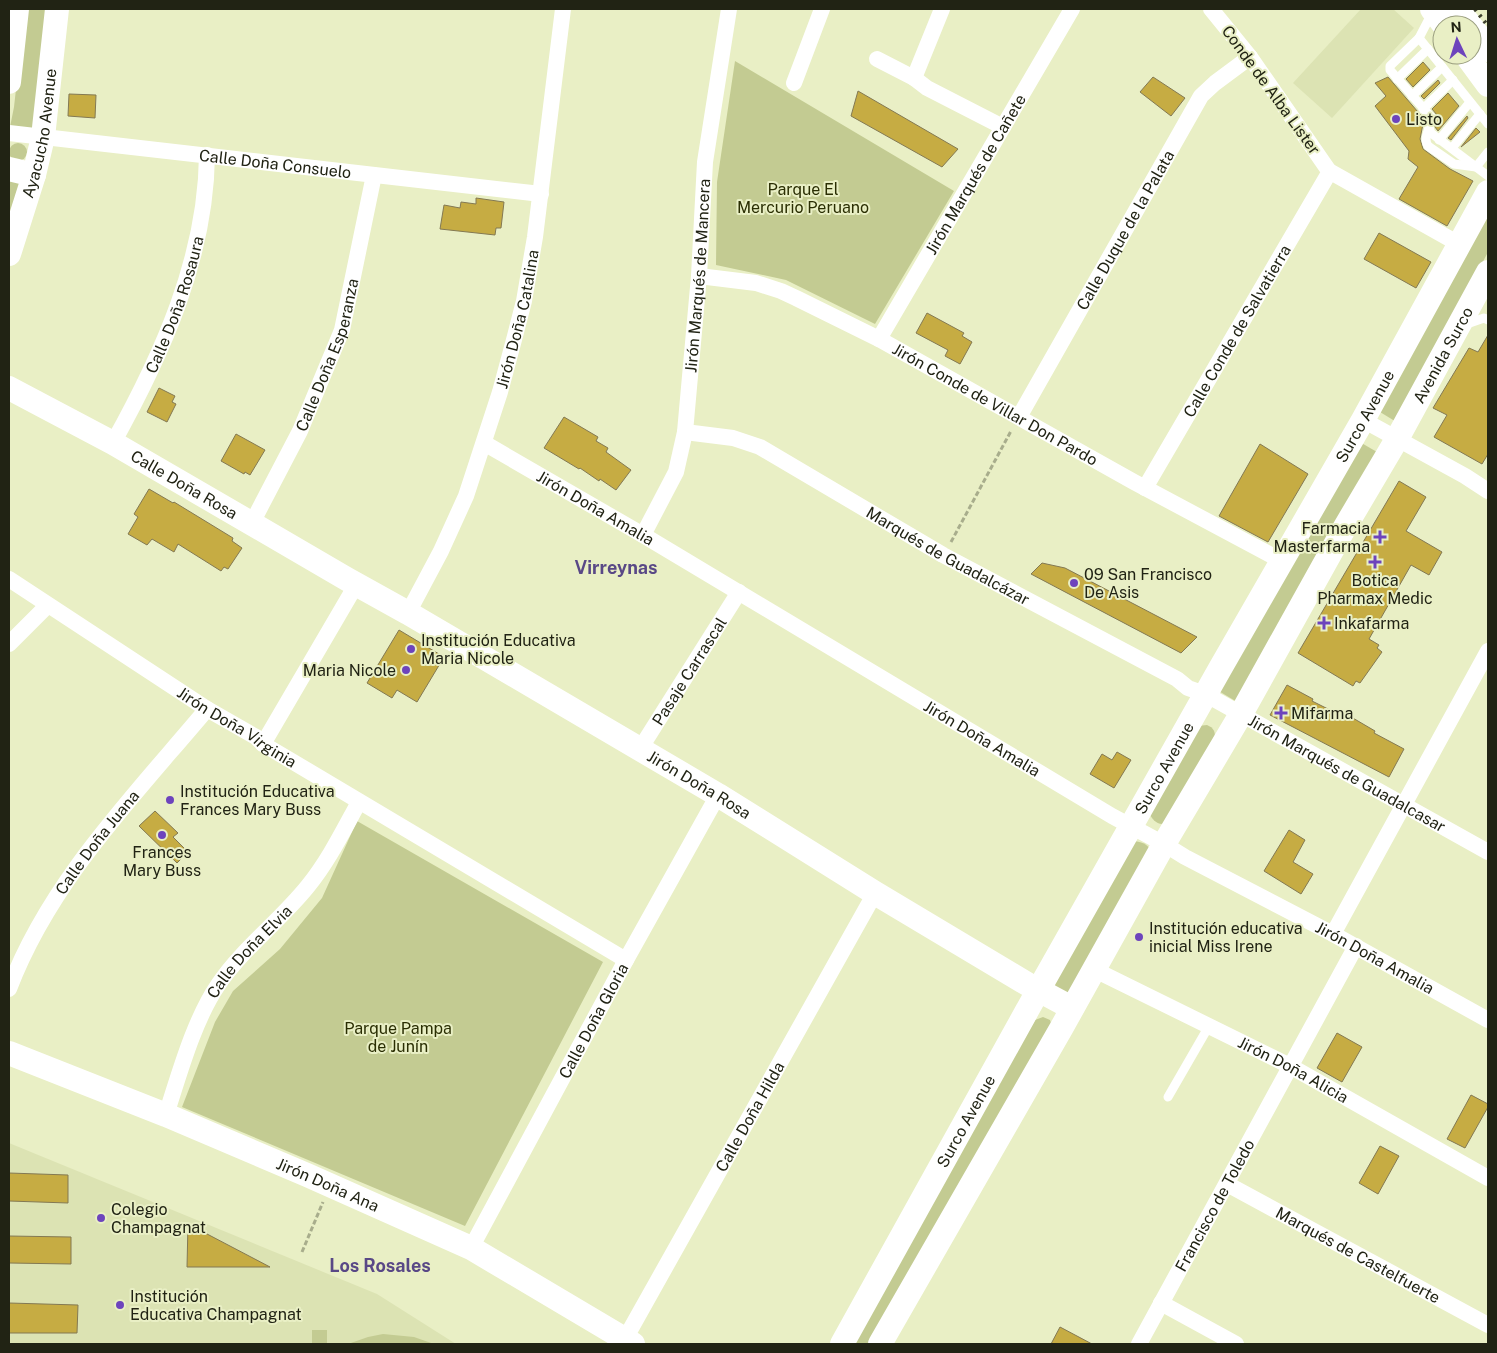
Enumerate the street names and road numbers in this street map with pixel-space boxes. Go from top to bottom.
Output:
street label: Conde de Alba Lister [1218,22,1324,158]
street label: Ayacucho Avenue [18,68,60,200]
street label: Jirón Marqués de Cañete [921,91,1030,258]
street label: Calle Doña Consuelo [198,145,352,182]
street label: Calle Duque de la Palata [1072,147,1178,313]
street label: Jirón Marqués de Mancera [681,178,714,373]
street label: Calle Doña Rosaura [141,234,207,376]
street label: Calle Conde de Salvatierra [1179,241,1295,420]
street label: Jirón Doña Catalina [492,248,542,391]
street label: Calle Doña Esperanza [292,277,362,434]
street label: Avenida Surco [1409,304,1477,406]
street label: Jirón Conde de Villar Don Pardo [889,339,1101,469]
street label: Surco Avenue [1331,367,1398,466]
street label: Calle Doña Rosa [127,446,241,523]
street label: Jirón Doña Amalia [534,466,658,549]
street label: Marqués de Guadalcázar [863,502,1033,609]
street label: Pasaje Carrascal [648,614,730,729]
street label: Jirón Doña Virginia [174,683,300,771]
street label: Jirón Doña Amalia [920,696,1044,780]
street label: Jirón Marqués de Guadalcasar [1245,711,1449,836]
street label: Surco Avenue [1130,718,1198,817]
street label: Jirón Doña Rosa [644,746,754,823]
street label: Calle Doña Juana [51,786,143,898]
street label: Calle Doña Elvia [202,901,296,1002]
street label: Jirón Doña Amalia [1312,917,1437,998]
street label: Calle Doña Gloria [555,960,632,1082]
street label: Jirón Doña Alicia [1235,1032,1352,1107]
street label: Calle Doña Hilda [711,1058,788,1175]
street label: Surco Avenue [932,1071,999,1171]
street label: Francisco de Toledo [1171,1136,1258,1275]
street label: Jirón Doña Ana [274,1154,382,1215]
street label: Marqués de Castelfuerte [1273,1203,1444,1307]

